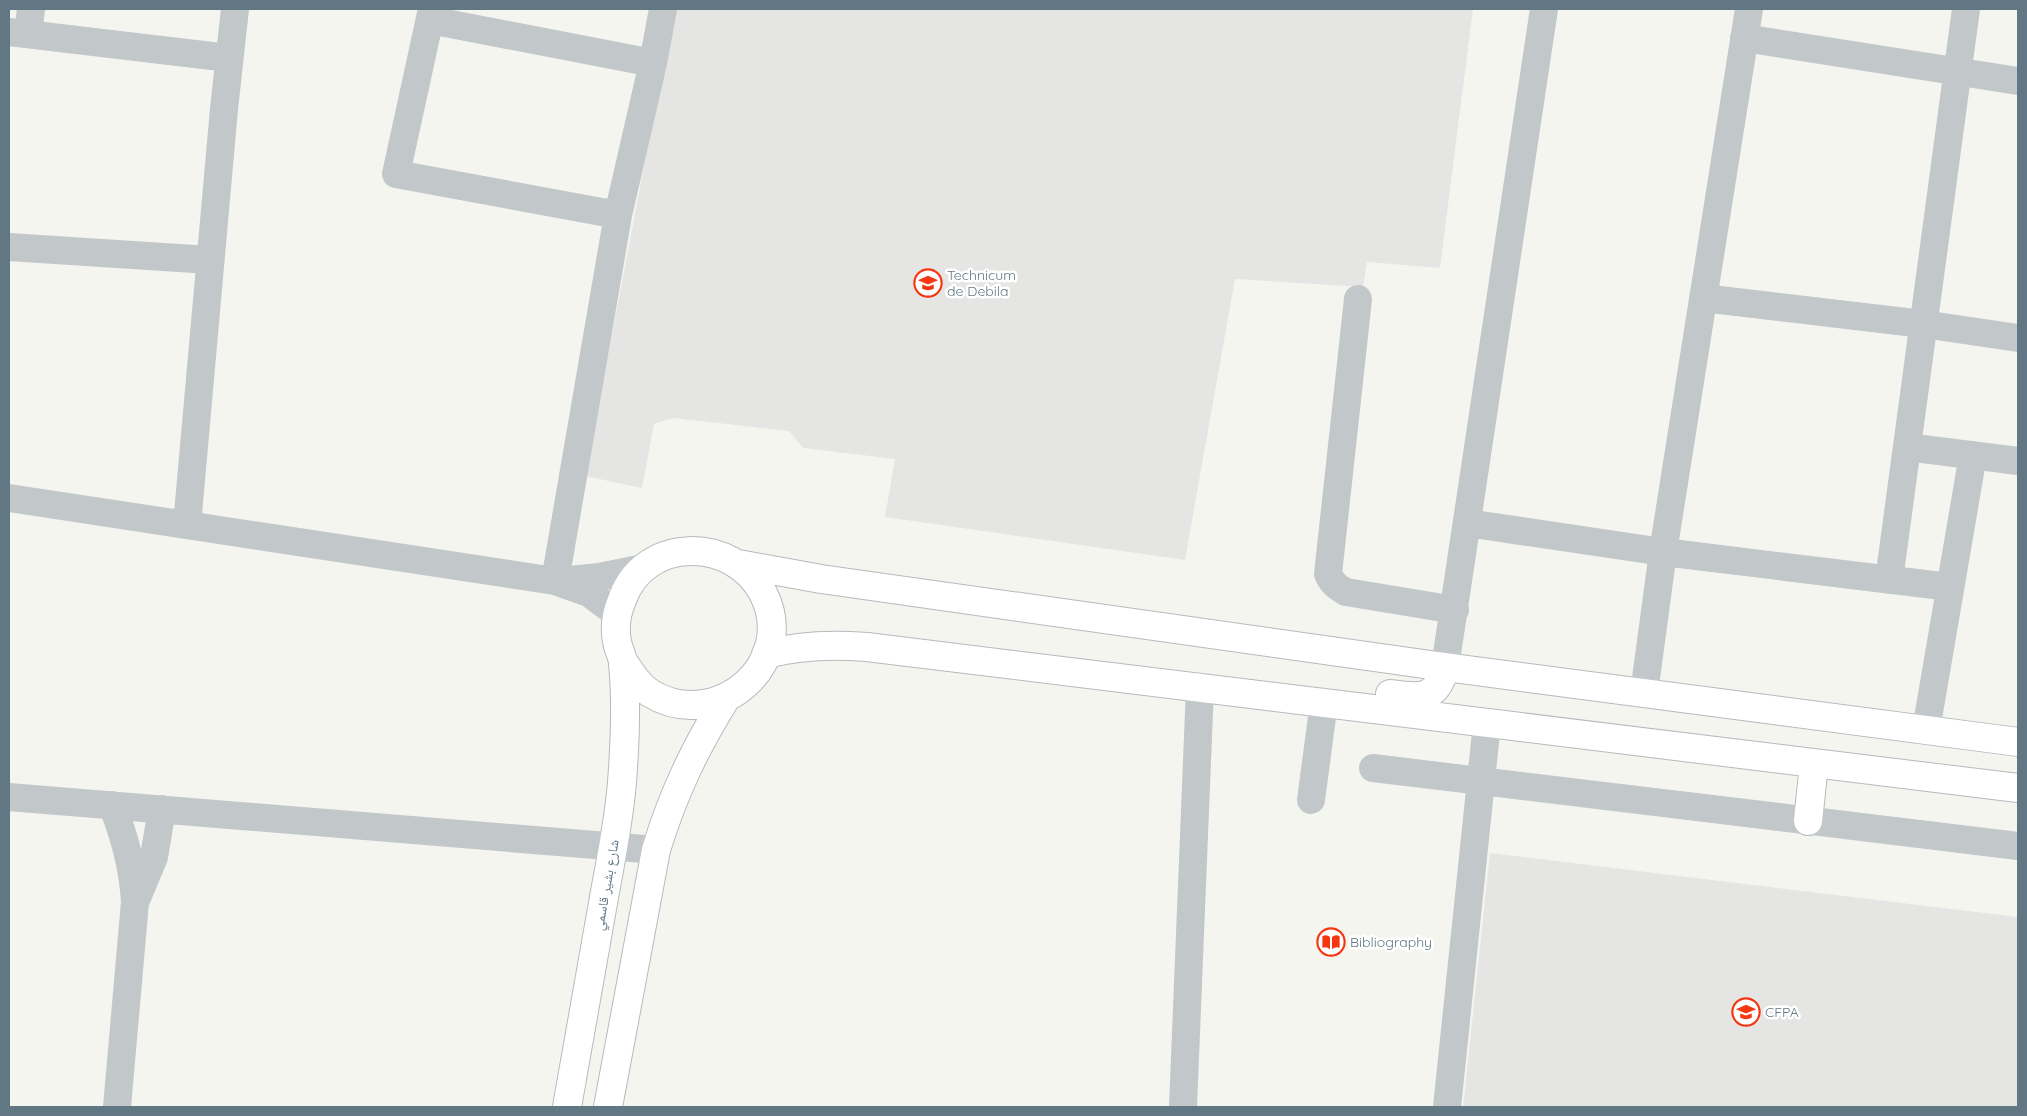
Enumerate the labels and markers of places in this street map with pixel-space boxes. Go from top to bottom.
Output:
place label: Technicum de Debila [947,266,1016,300]
school or university icon: Technicum de Debila [913,268,943,298]
library icon: Bibliography [1316,927,1346,957]
place label: Bibliography [1350,933,1432,951]
school or university icon: CFPA [1731,997,1761,1027]
place label: CFPA [1765,1003,1799,1021]

